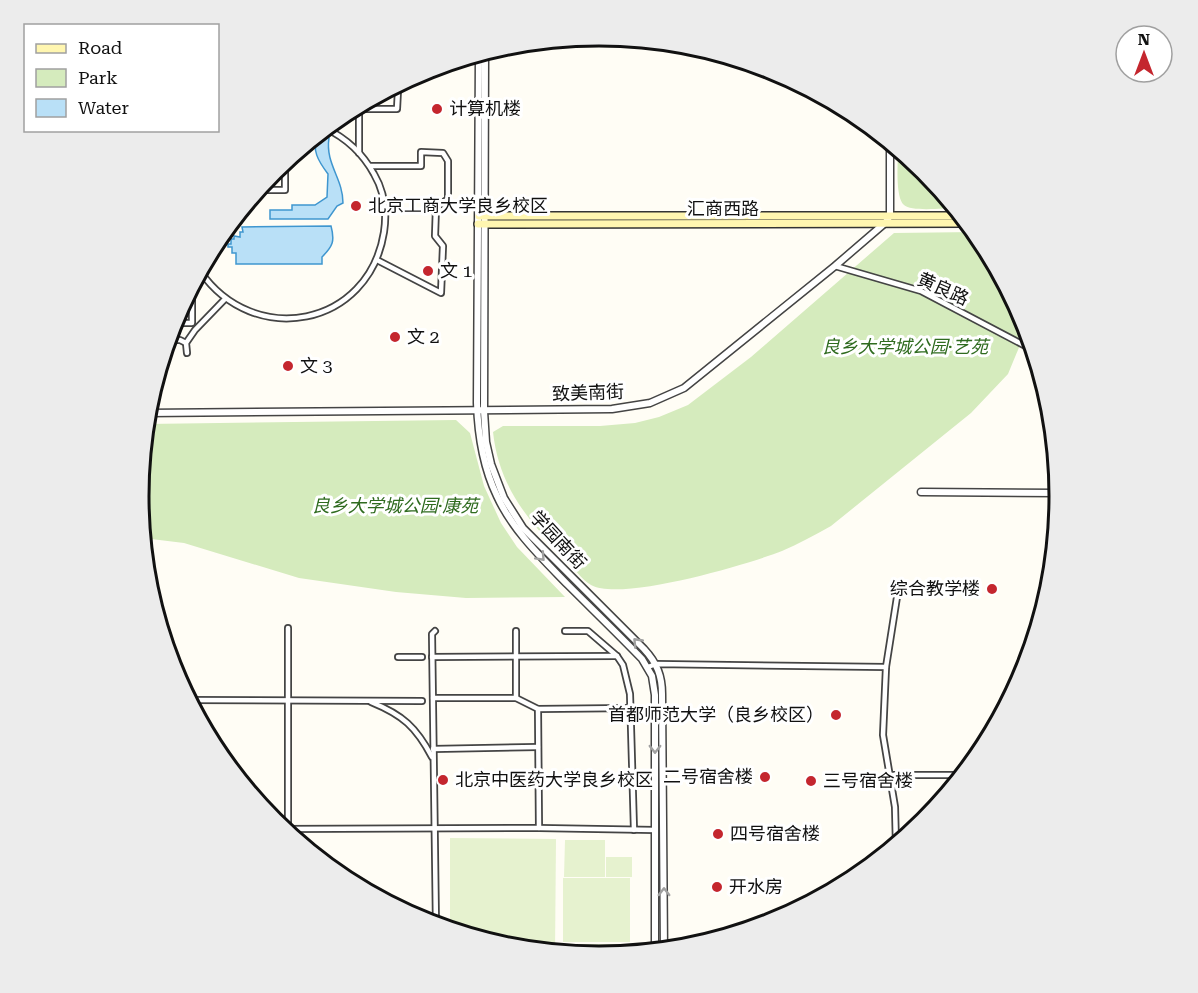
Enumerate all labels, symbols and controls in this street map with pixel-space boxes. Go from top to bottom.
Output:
legend [24,24,219,132]
north arrow [1114,24,1174,84]
text: N [1138,30,1150,49]
text: Road [78,37,123,58]
text: Park [78,67,118,88]
text: Water [78,97,129,118]
place label: 计算机楼 [449,98,521,119]
marker: 计算机楼 [430,102,444,116]
place label: 北京工商大学良乡校区 [368,195,548,216]
street label: 汇商西路 [687,198,759,219]
marker: 北京工商大学良乡校区 [349,199,363,213]
place label: 文 1 [440,260,473,281]
marker: 文 1 [421,264,435,278]
street label: 黄良路 [914,268,972,309]
place label: 文 2 [407,326,440,347]
marker: 文 2 [388,330,402,344]
park label: 良乡大学城公园·艺苑 [822,336,991,357]
place label: 文 3 [300,355,333,376]
marker: 文 3 [281,359,295,373]
street label: 致美南街 [552,381,624,404]
park label: 良乡大学城公园·康苑 [312,495,481,516]
street label: 学园南街 [526,506,591,573]
one-way arrow [534,550,545,561]
place label: 综合教学楼 [890,578,980,599]
marker: 综合教学楼 [985,582,999,596]
one-way arrow [633,639,644,649]
place label: 首都师范大学（良乡校区） [608,704,824,725]
marker: 首都师范大学（良乡校区） [829,708,843,722]
one-way arrow [649,745,661,754]
place label: 二号宿舍楼 [663,766,753,787]
place label: 北京中医药大学良乡校区 [455,769,653,790]
marker: 二号宿舍楼 [758,770,772,784]
place label: 三号宿舍楼 [823,770,913,791]
marker: 北京中医药大学良乡校区 [436,773,450,787]
marker: 三号宿舍楼 [804,774,818,788]
place label: 四号宿舍楼 [730,823,820,844]
marker: 四号宿舍楼 [711,827,725,841]
place label: 开水房 [729,876,783,897]
marker: 开水房 [710,880,724,894]
one-way arrow [658,888,670,897]

